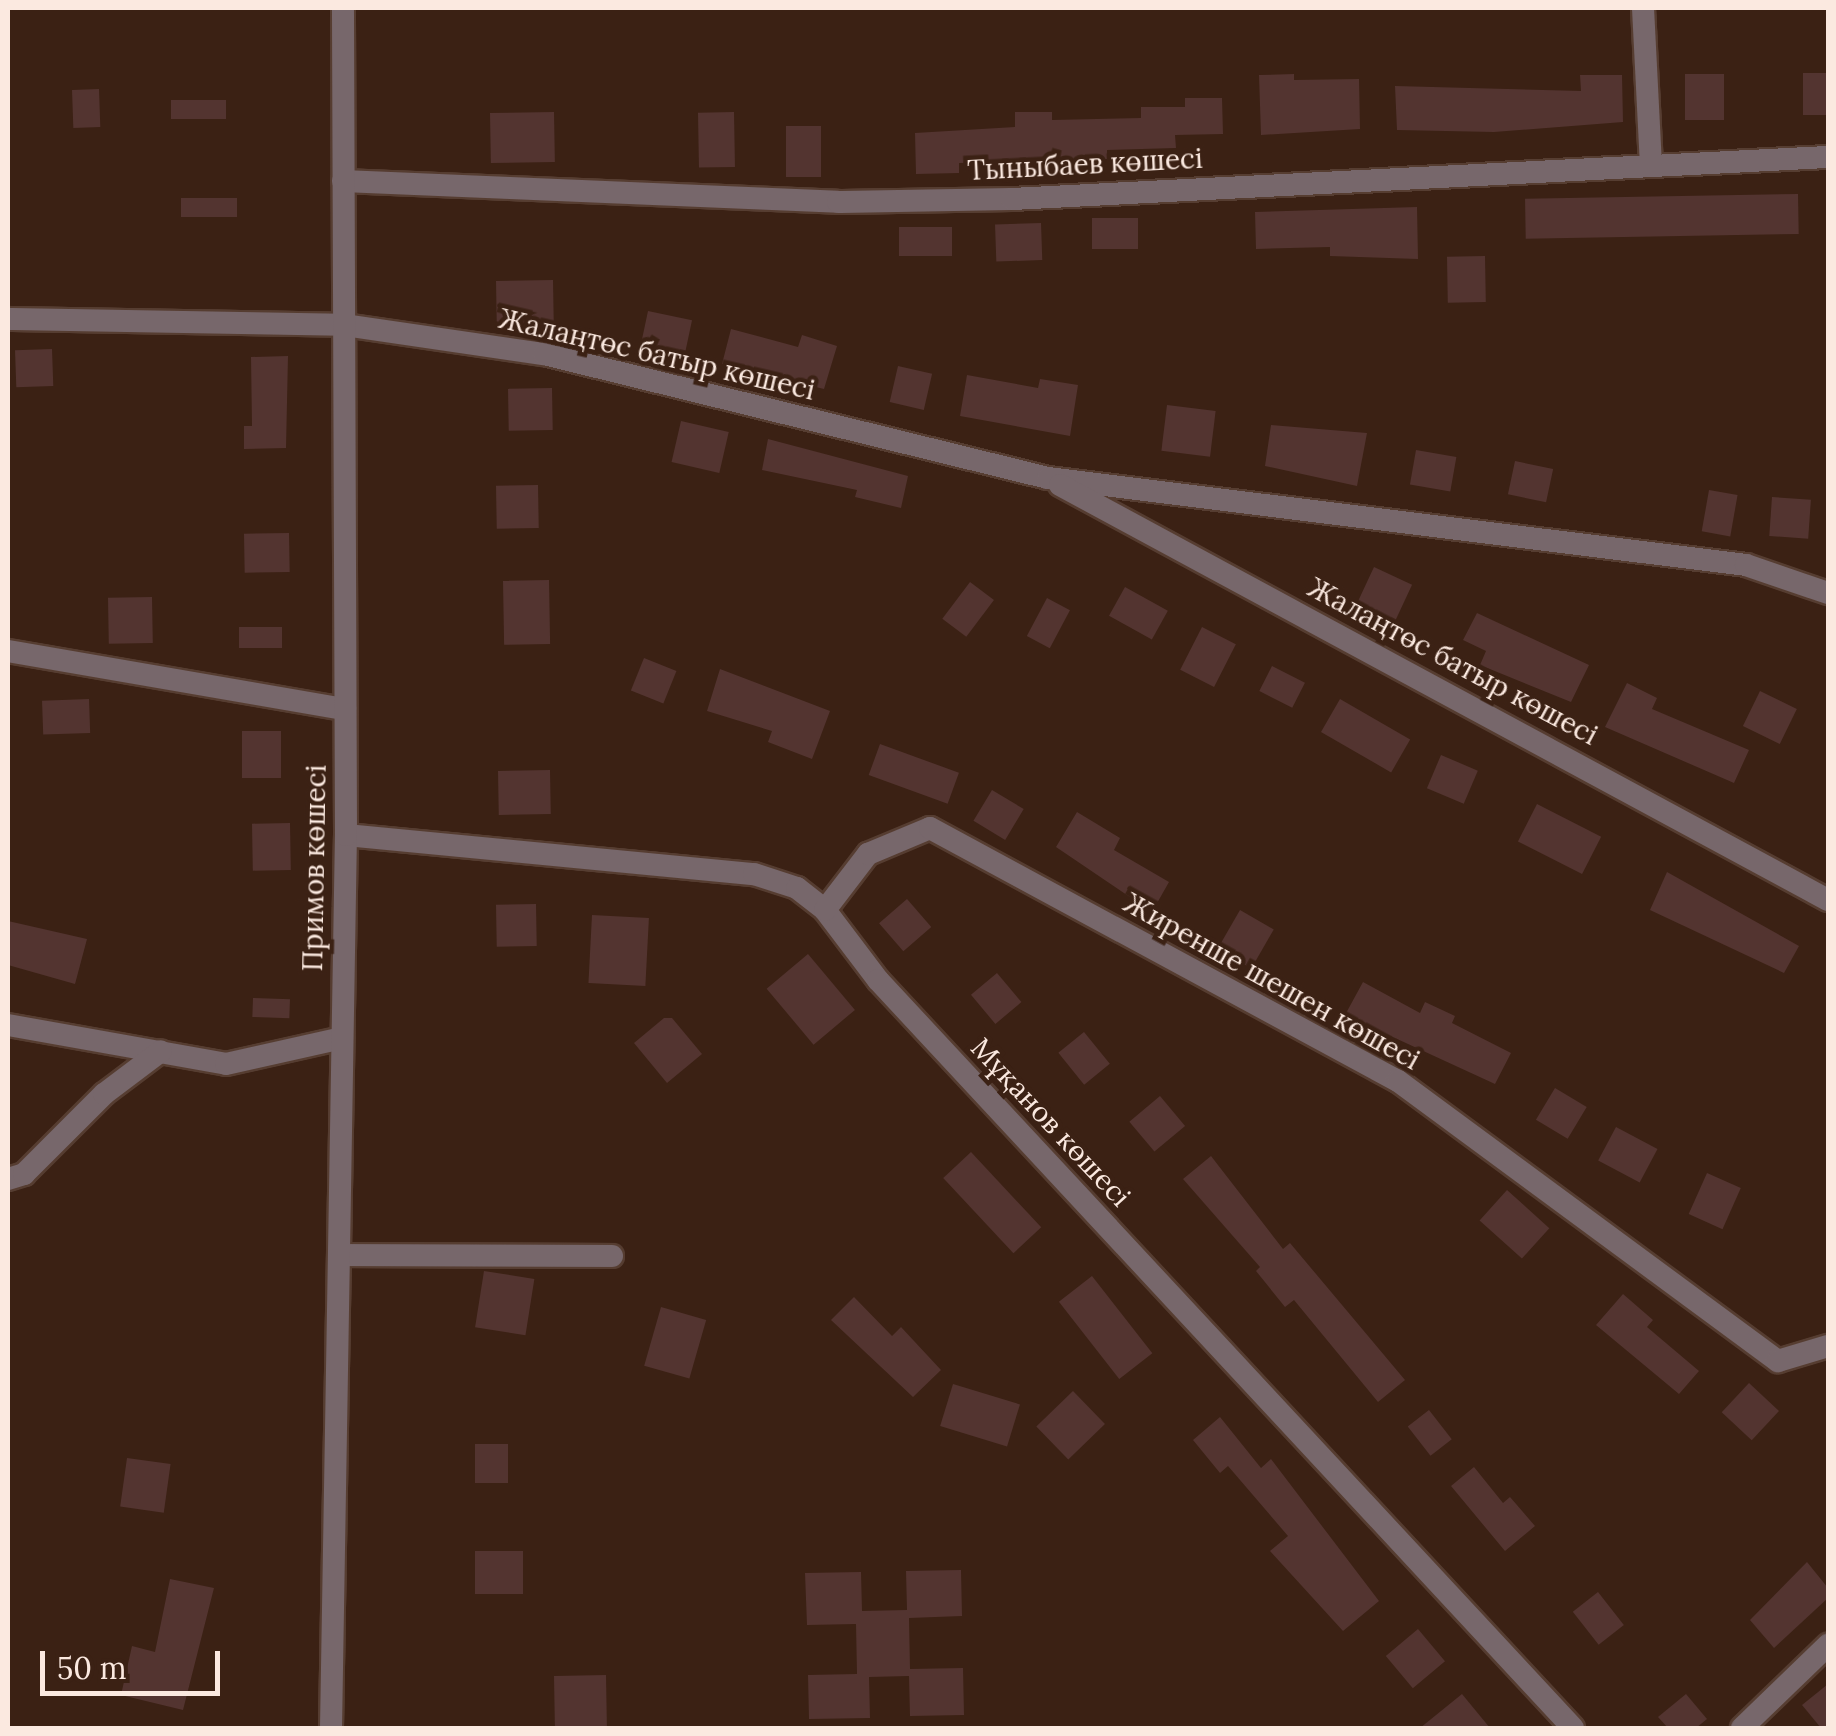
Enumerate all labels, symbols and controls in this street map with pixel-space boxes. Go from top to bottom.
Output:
street label: Тыныбаев көшесі [967,141,1203,187]
street label: Жалаңтөс батыр көшесі [496,301,818,407]
street label: Жалаңтөс батыр көшесі [1302,570,1604,752]
street label: Примов көшесі [295,764,333,972]
street label: Жиренше шешен көшесі [1118,885,1426,1077]
street label: Мұқанов көшесі [964,1031,1138,1213]
scale bar [45,1631,225,1693]
text: 50 m [57,1649,127,1687]

